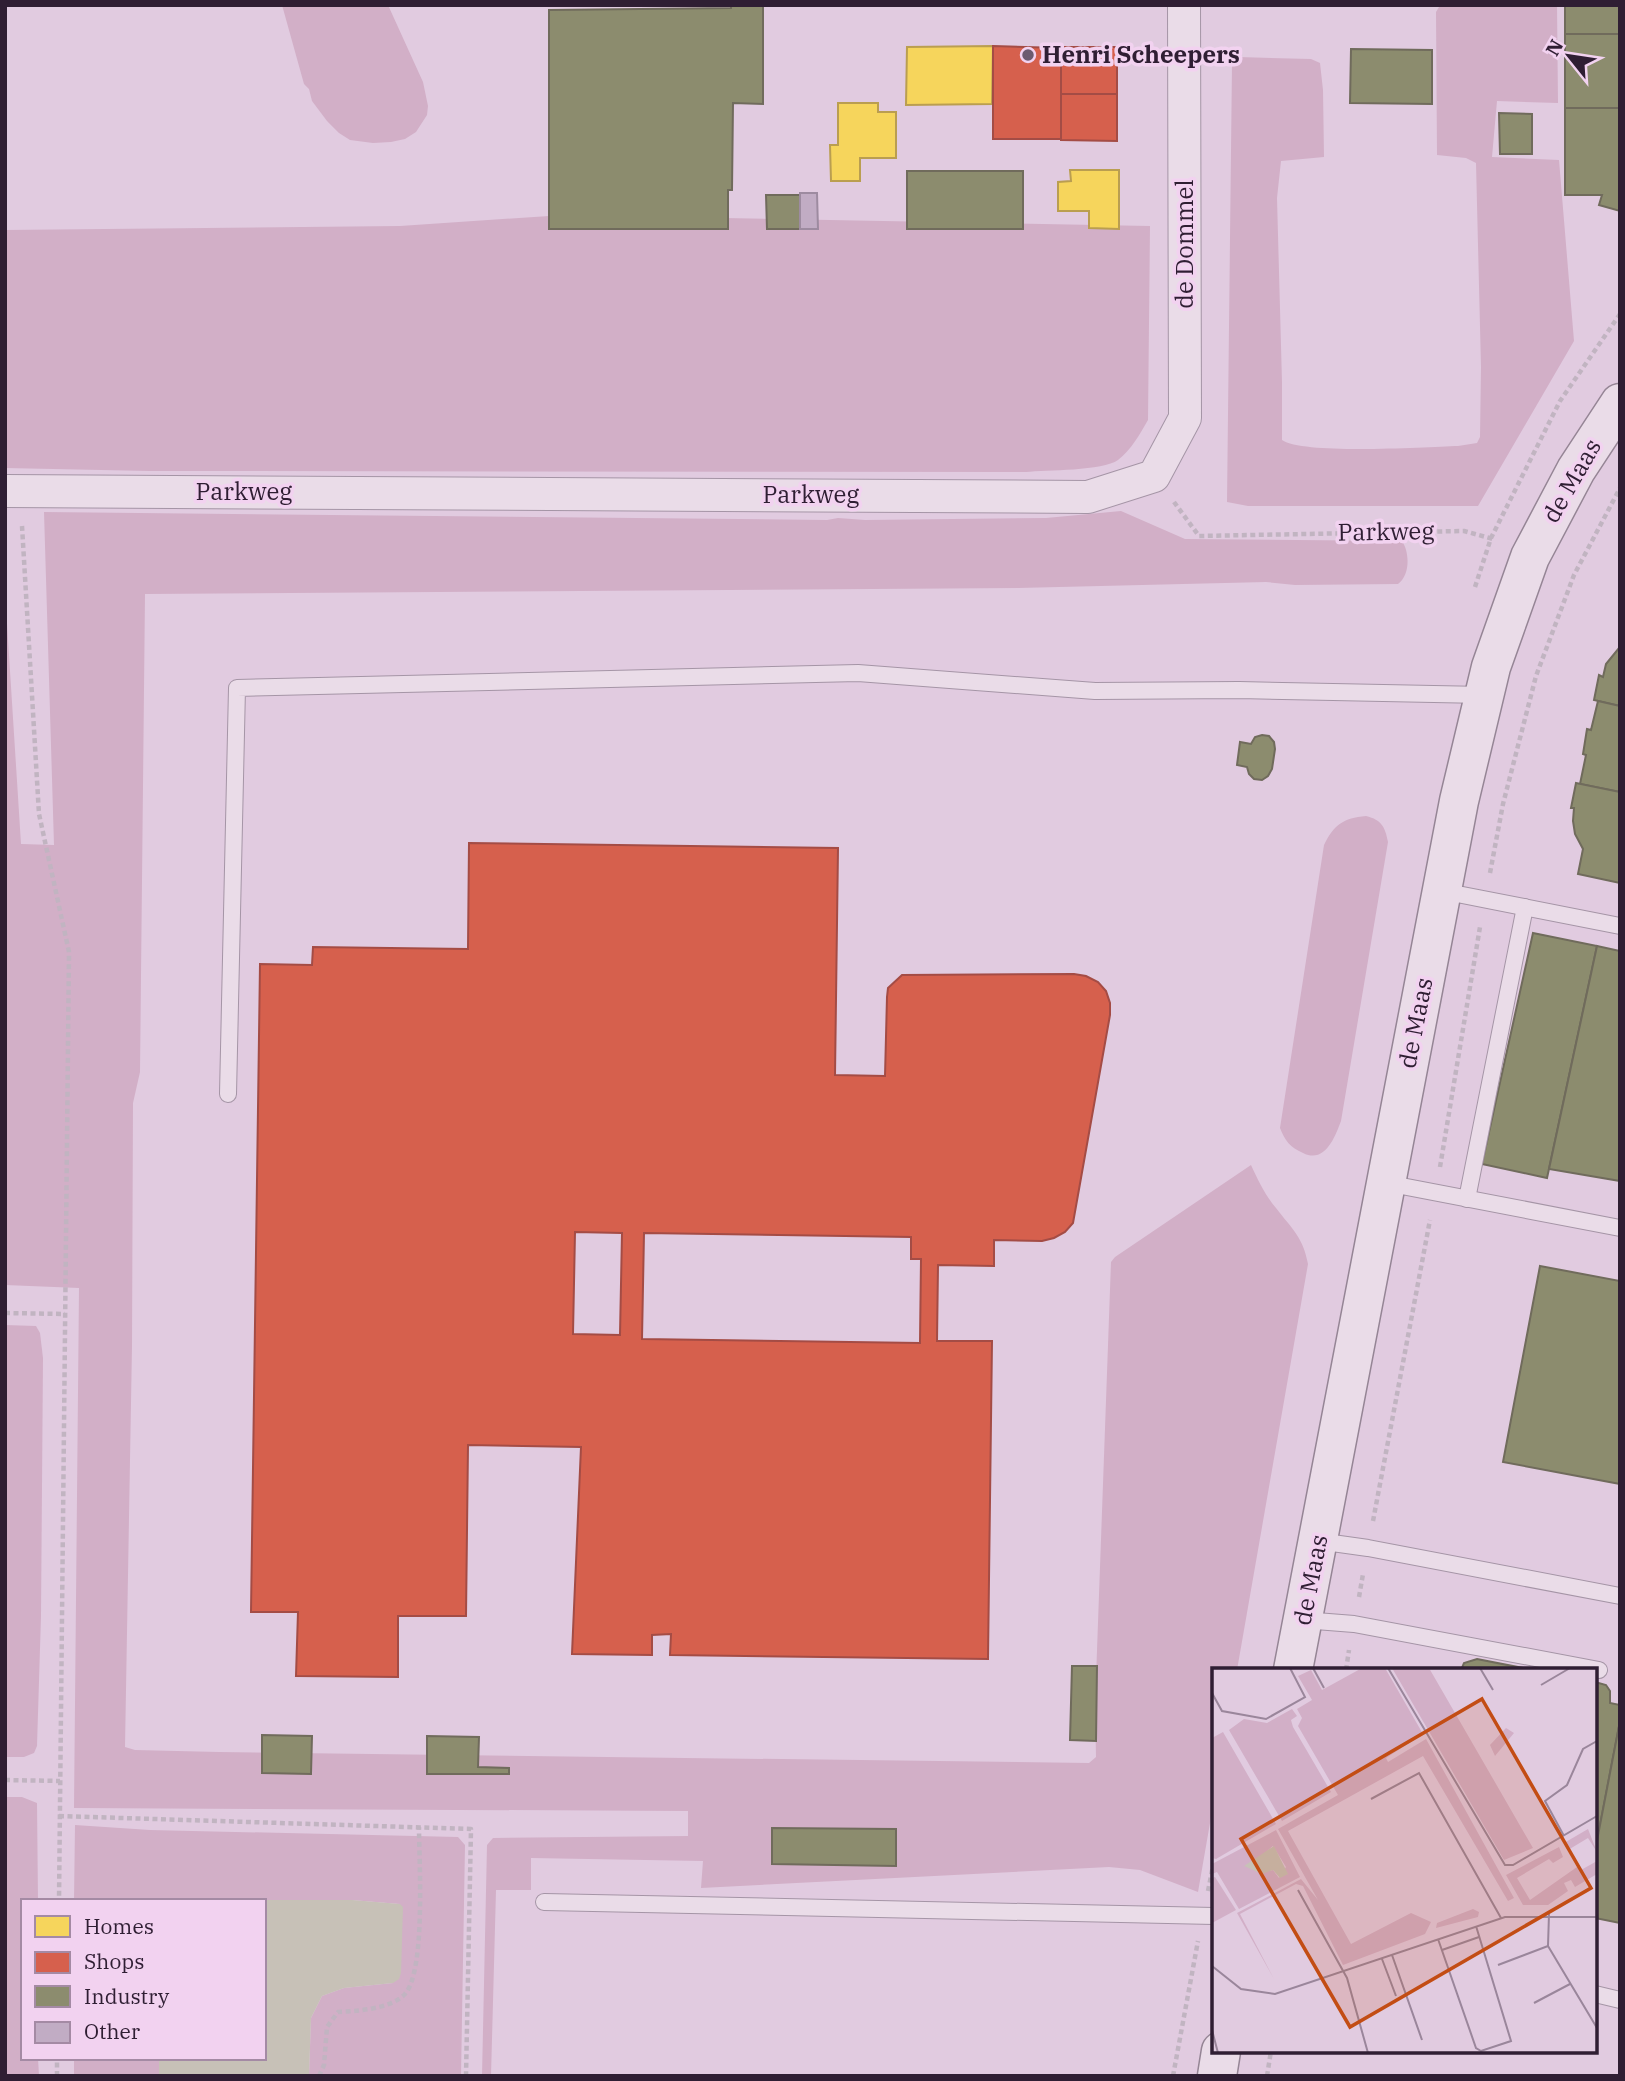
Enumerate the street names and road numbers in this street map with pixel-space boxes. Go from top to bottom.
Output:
street label: de Dommel [1168,179,1200,309]
street label: de Maas [1534,433,1608,528]
street label: Parkweg [196,475,292,507]
street label: Parkweg [763,478,859,510]
street label: Parkweg [1337,514,1435,548]
street label: de Maas [1391,975,1439,1071]
street label: de Maas [1286,1532,1334,1628]

